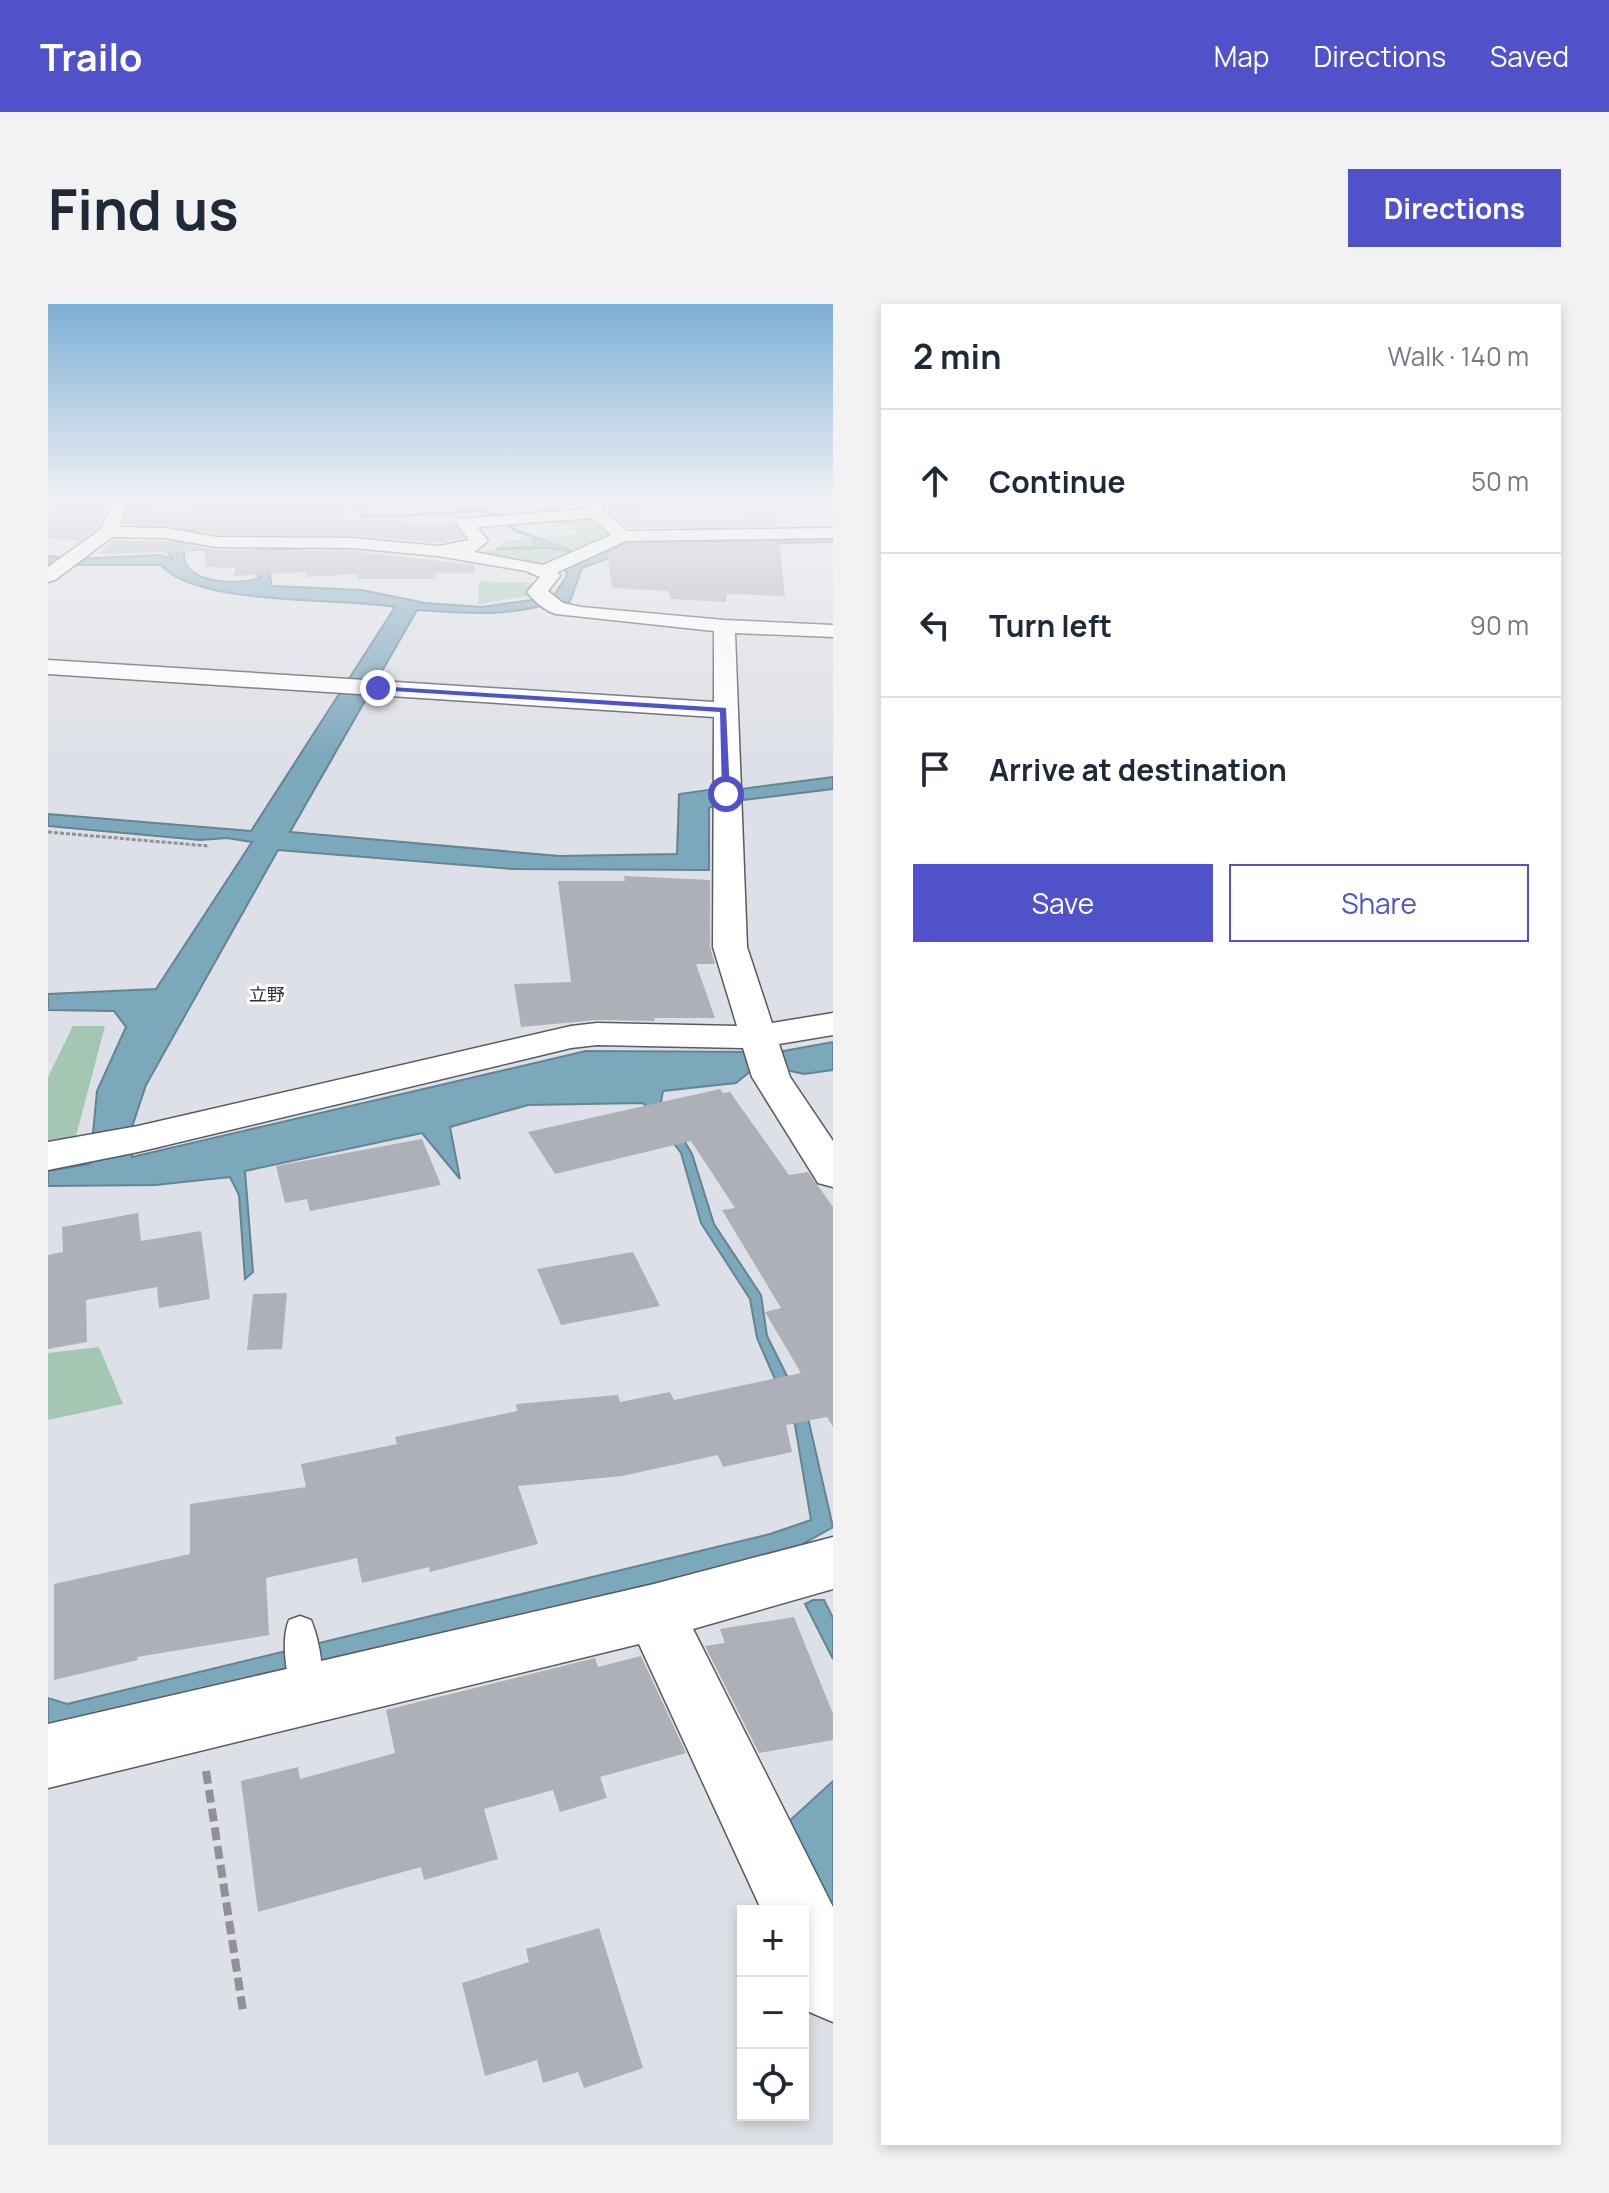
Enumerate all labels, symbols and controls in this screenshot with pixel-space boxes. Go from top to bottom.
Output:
text: Trailo [40,30,143,82]
text: Map [1214,37,1269,75]
text: Directions [1313,37,1446,75]
text: Saved [1490,37,1569,75]
button: Directions [1348,169,1561,247]
text: Find us [48,170,239,247]
text: 2 min [913,333,1001,379]
text: Walk · 140 m [1388,338,1529,374]
icon: ahead [913,459,957,503]
text: Continue [989,461,1125,502]
text: 50 m [1471,463,1529,499]
icon: left [913,603,957,647]
text: Turn left [989,605,1112,646]
text: 90 m [1470,607,1529,643]
route end [360,670,396,706]
icon: arrive [913,747,957,791]
text: Arrive at destination [989,749,1287,790]
route start [708,776,744,812]
button: Save [913,864,1213,942]
button: Share [1229,864,1529,942]
district label: 立野 [249,982,285,1006]
map controls [737,1905,809,2121]
button: + [737,1905,809,1977]
button: − [737,1977,809,2049]
button: locate [737,2049,809,2121]

